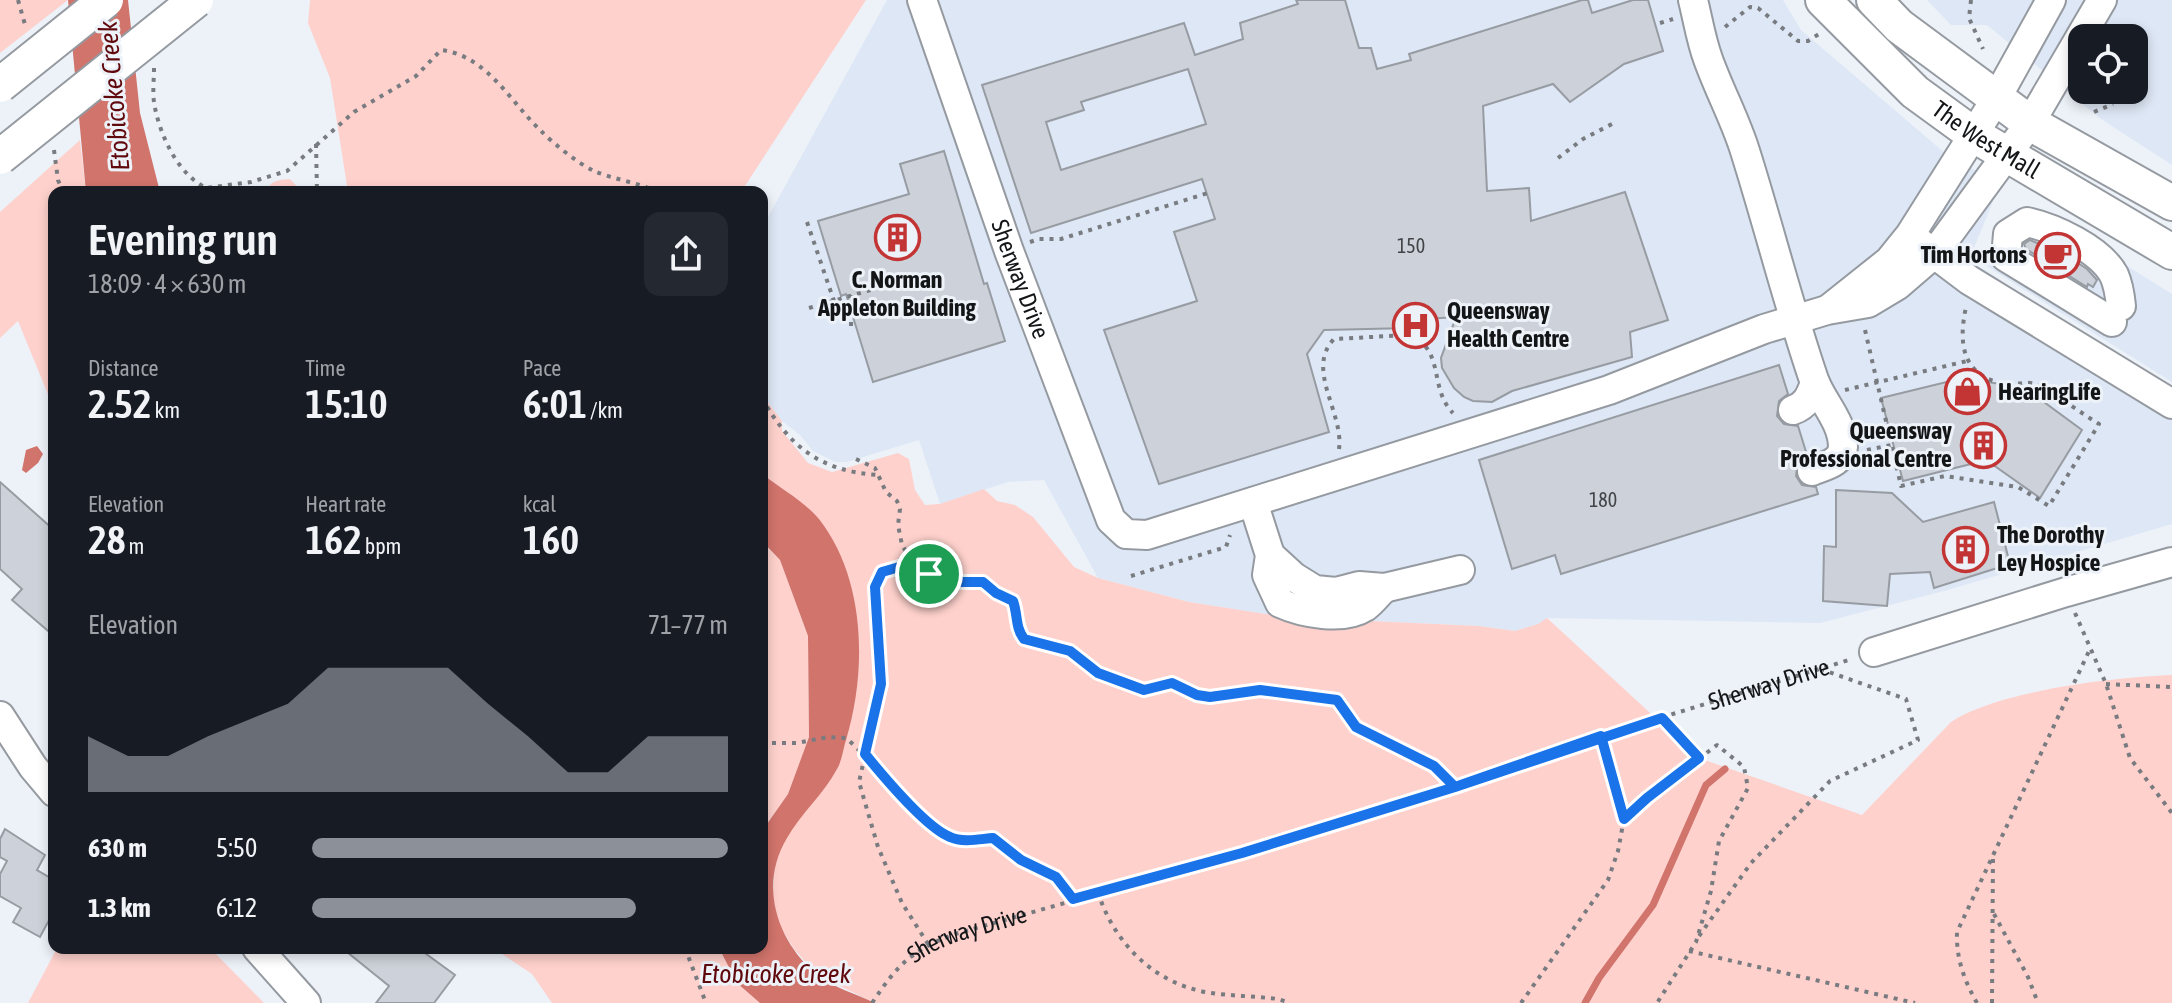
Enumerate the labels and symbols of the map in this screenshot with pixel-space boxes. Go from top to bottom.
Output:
water label: Etobicoke Creek [92,19,135,172]
street label: The West Mall [1927,95,2045,184]
building icon: C. Norman Appleton Building [873,214,921,262]
street label: Sherway Drive [986,216,1055,342]
cafe icon: Tim Hortons [2034,231,2082,279]
house number: 150 [1397,234,1425,257]
place label: Tim Hortons [1921,241,2028,268]
place label: C. Norman Appleton Building [817,266,977,321]
place label: Queensway Health Centre [1447,297,1570,352]
hospital icon: Queensway Health Centre [1392,301,1440,349]
shop icon: HearingLife [1943,368,1991,416]
place label: HearingLife [1998,378,2101,405]
place label: Queensway Professional Centre [1780,417,1952,472]
building icon: Queensway Professional Centre [1959,421,2007,469]
house number: 180 [1589,488,1617,511]
place label: The Dorothy Ley Hospice [1997,521,2105,576]
building icon: The Dorothy Ley Hospice [1942,525,1990,573]
pin [895,540,963,608]
street label: Sherway Drive [1705,653,1832,715]
street label: Sherway Drive [902,900,1030,968]
water label: Etobicoke Creek [701,959,852,989]

